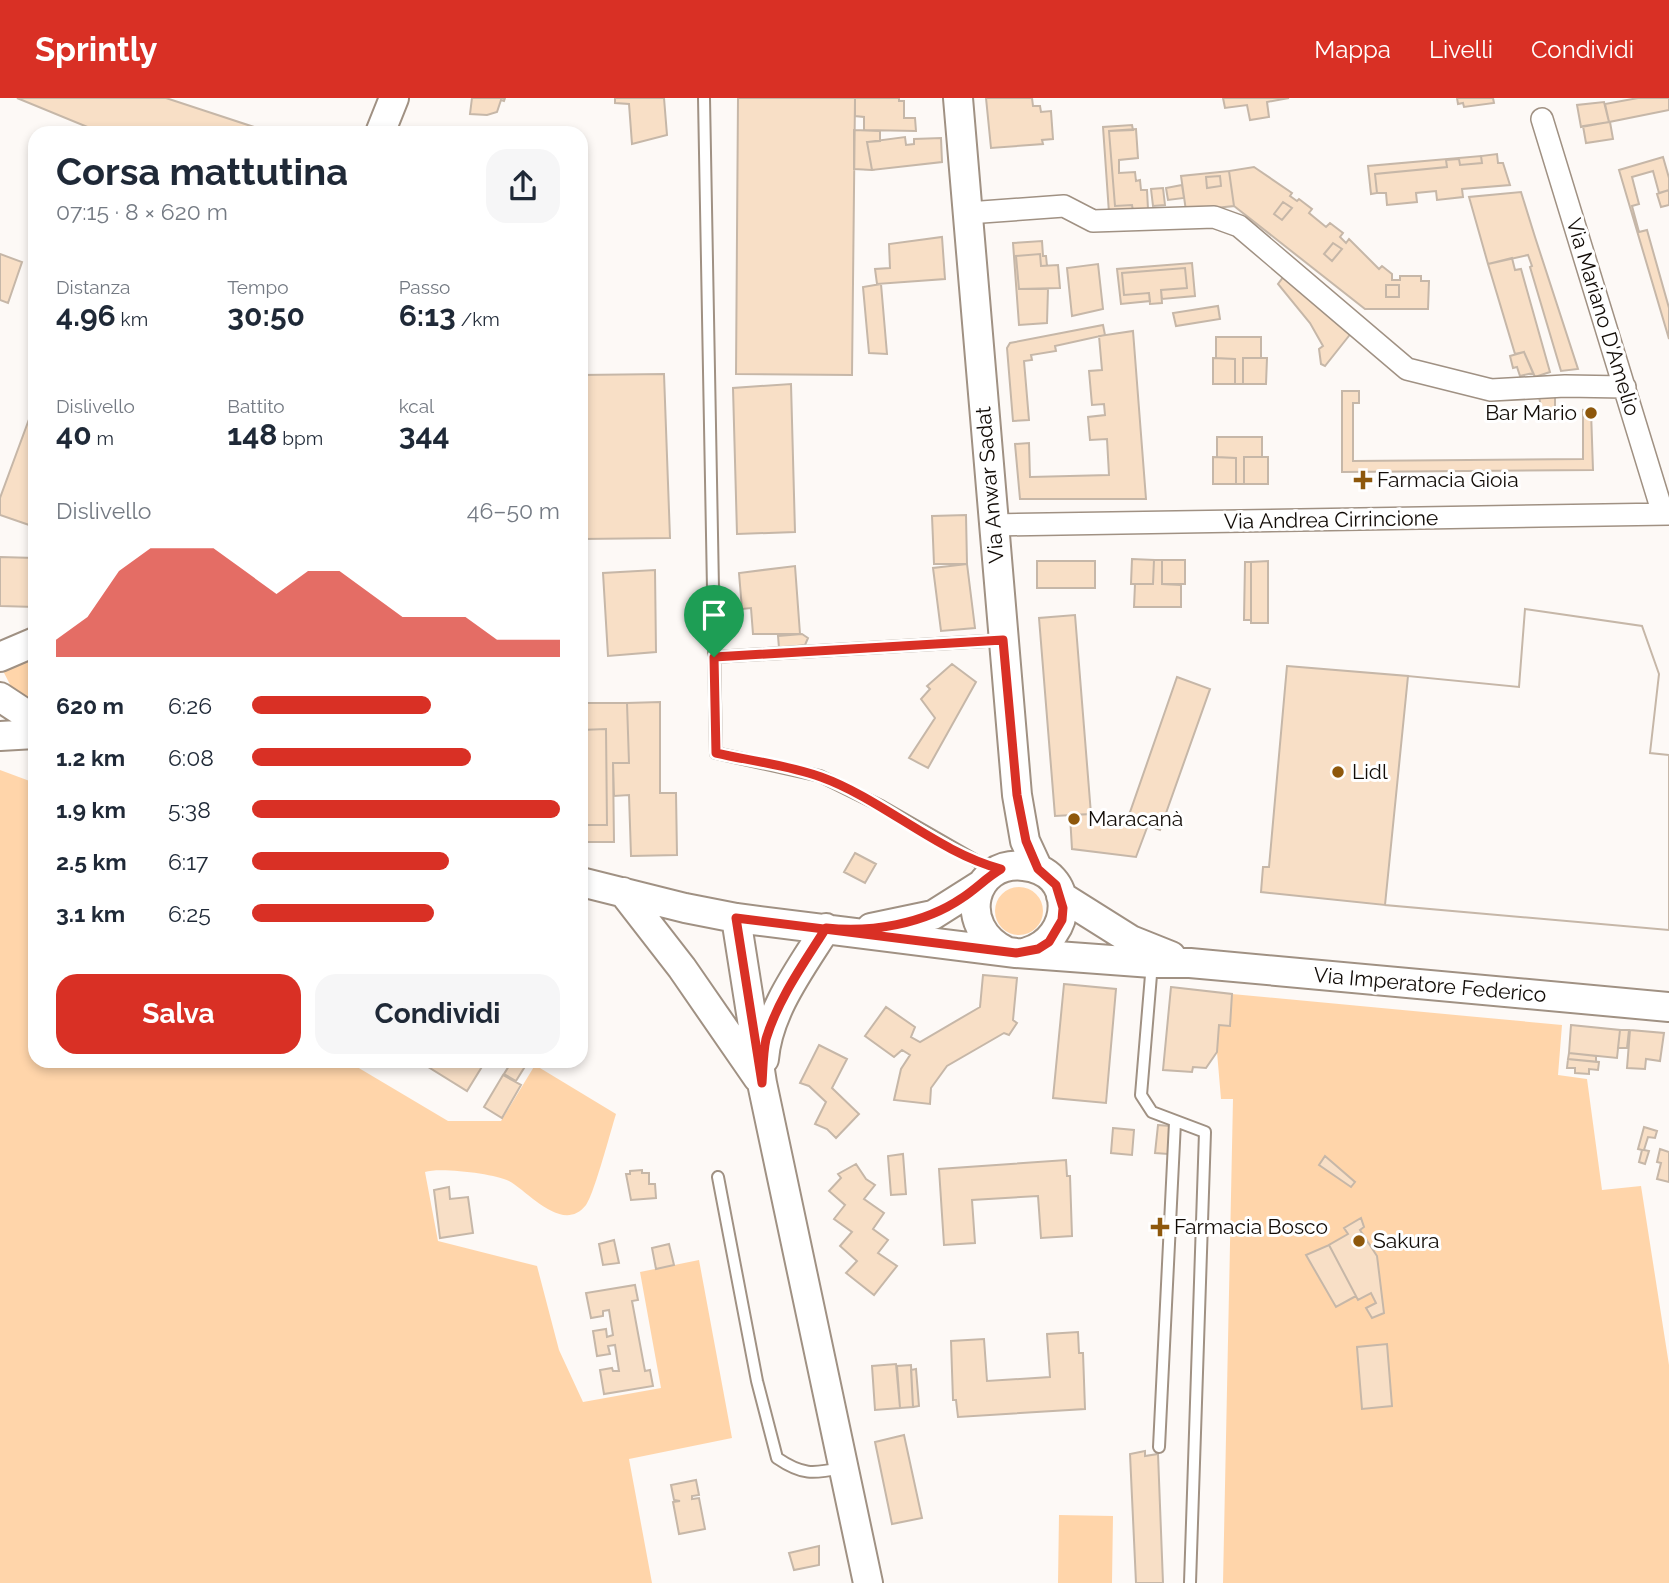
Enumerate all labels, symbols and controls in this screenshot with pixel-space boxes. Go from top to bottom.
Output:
text: Sprintly [35,30,158,69]
text: Mappa [1314,35,1391,64]
text: Livelli [1429,35,1493,64]
text: Condividi [1531,35,1634,64]
text: Corsa mattutina [56,149,348,194]
button: share [486,149,560,223]
text: 07:15 · 8 × 620 m [56,198,228,225]
street label: Via Mariano D'Amelio [1562,215,1645,419]
text: Distanza [56,276,130,298]
text: Tempo [227,276,288,298]
text: Passo [399,276,450,298]
text: 4.96 [56,298,116,333]
text: 30:50 [227,298,305,333]
text: 6:13 [399,298,456,333]
text: km [116,308,148,330]
text: /km [456,308,500,330]
text: Dislivello [56,395,135,417]
text: Battito [227,395,285,417]
text: kcal [399,395,434,417]
place label: Bar Mario [1485,400,1577,425]
marker: Bar Mario [1583,405,1599,421]
street label: Via Anwar Sadat [970,406,1009,565]
text: 40 [56,417,92,452]
text: 148 [227,417,277,452]
text: 344 [399,417,450,452]
text: m [92,427,114,449]
text: bpm [277,427,323,449]
place label: Farmacia Gioia [1377,467,1519,492]
marker: Farmacia Gioia [1355,472,1371,488]
text: Dislivello [56,497,151,524]
text: 46–50 m [467,497,560,524]
street label: Via Andrea Cirrincione [1224,505,1438,534]
pin [684,585,744,657]
icon: arrive [695,596,733,634]
text: 620 m [56,692,124,719]
text: 6:26 [168,692,212,719]
text: 1.2 km [56,744,125,771]
text: 6:08 [168,744,214,771]
place label: Lidl [1352,759,1388,784]
marker: Lidl [1330,764,1346,780]
text: 1.9 km [56,796,126,823]
text: 5:38 [168,796,211,823]
place label: Maracanà [1088,806,1183,831]
marker: Maracanà [1066,811,1082,827]
text: 2.5 km [56,848,127,875]
text: 6:17 [168,848,208,875]
text: 3.1 km [56,900,125,927]
text: 6:25 [168,900,211,927]
street label: Via Imperatore Federico [1313,962,1547,1007]
button: Salva [56,974,301,1054]
button: Condividi [315,974,560,1054]
place label: Farmacia Bosco [1174,1214,1328,1239]
marker: Farmacia Bosco [1152,1219,1168,1235]
place label: Sakura [1373,1228,1440,1253]
marker: Sakura [1351,1233,1367,1249]

